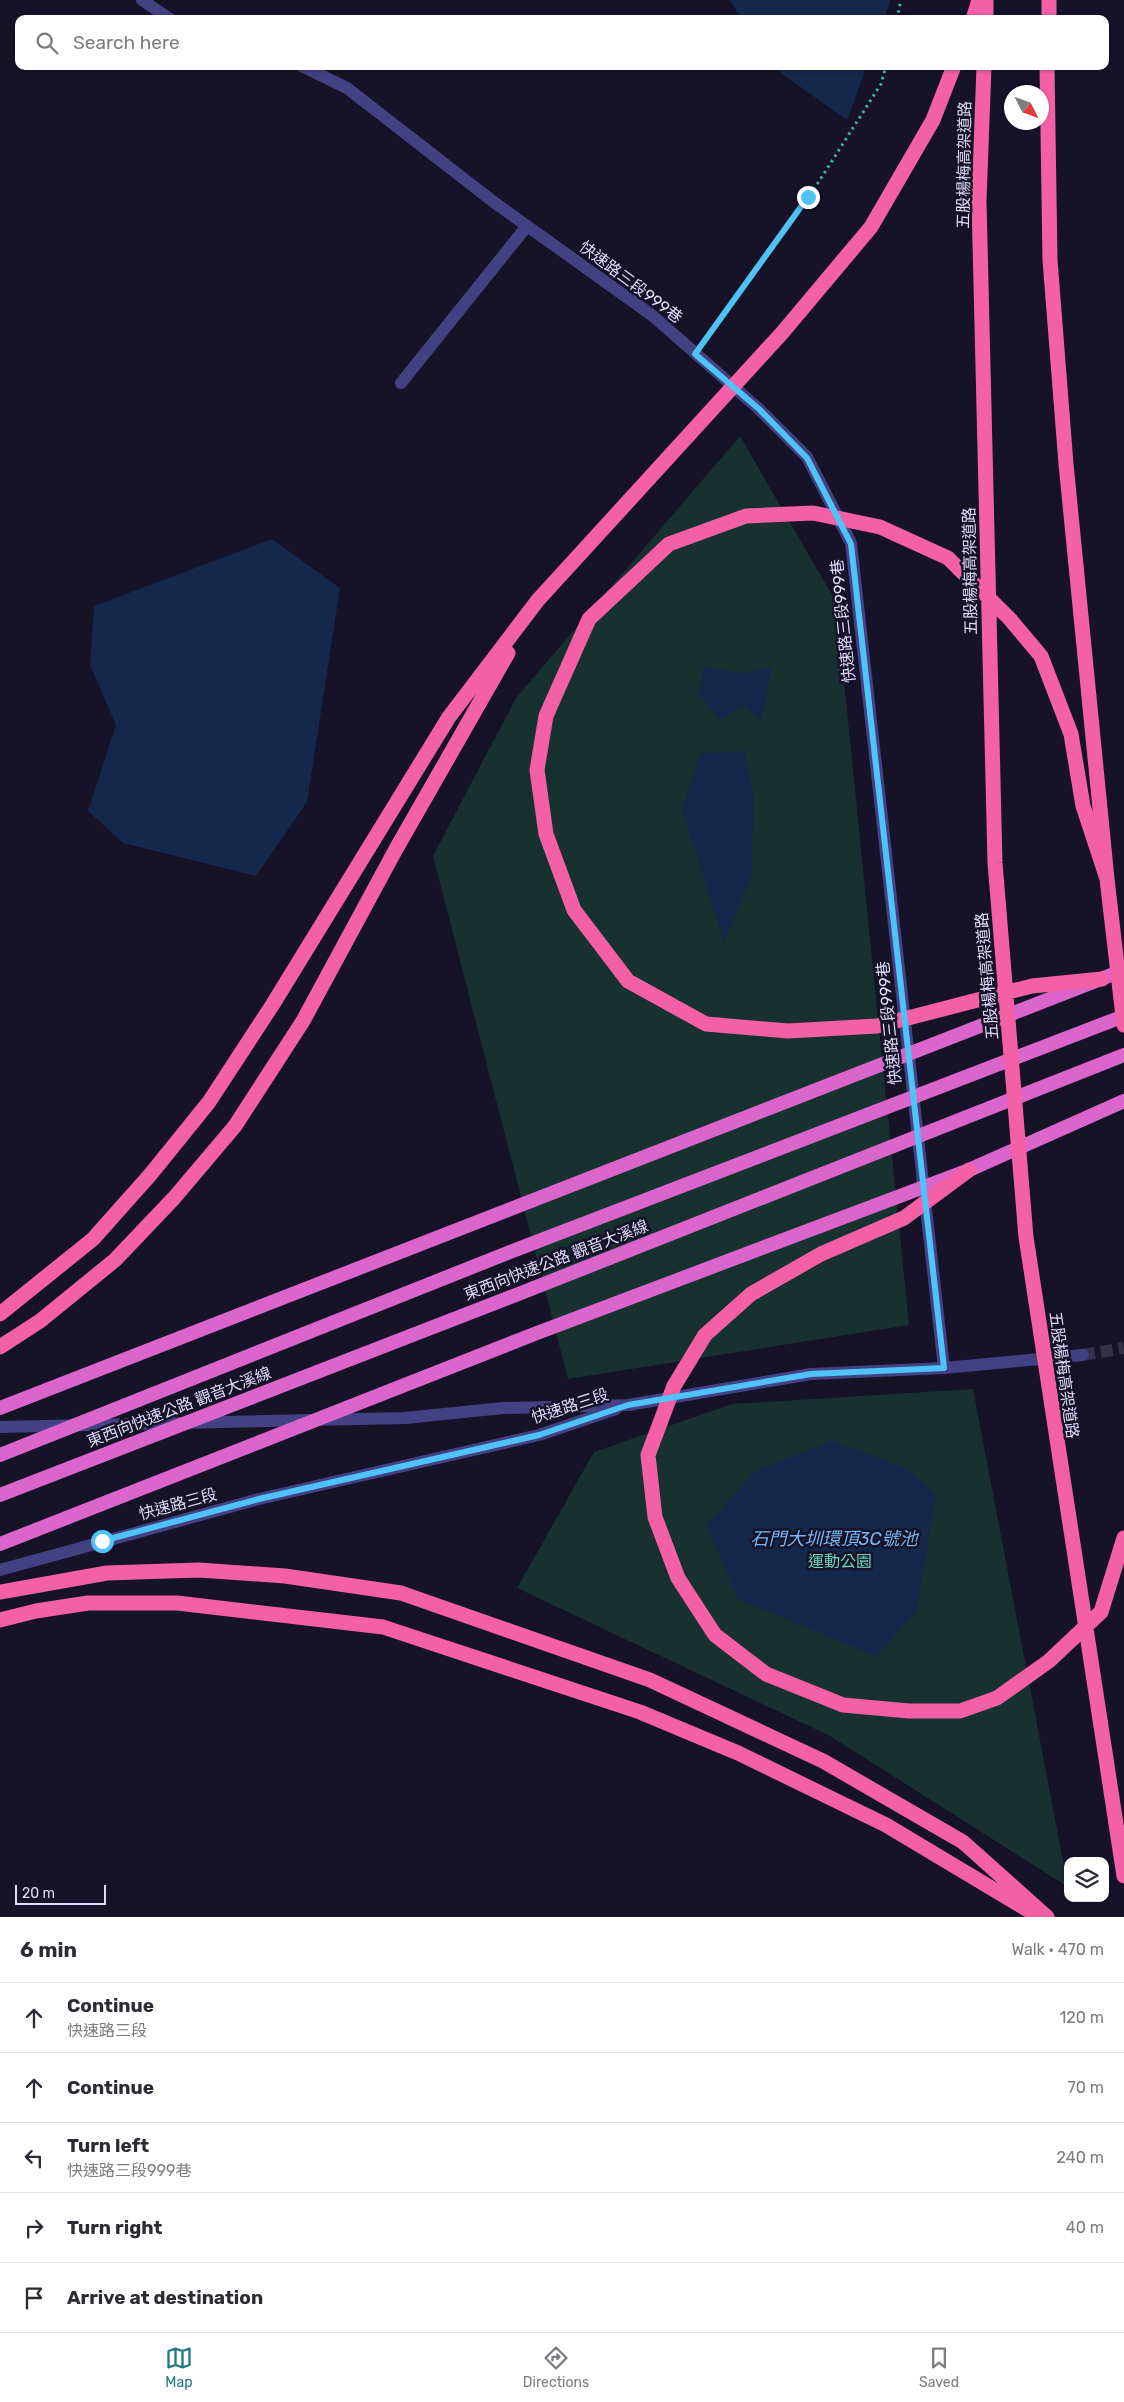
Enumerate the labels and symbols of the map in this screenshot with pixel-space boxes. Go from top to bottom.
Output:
north arrow [1004,85,1049,130]
street label: 五股楊梅高架道路 [953,101,975,229]
route end [797,186,820,209]
street label: 快速路三段999巷 [576,237,686,327]
street label: 五股楊梅高架道路 [959,507,981,635]
street label: 快速路三段999巷 [827,558,859,684]
street label: 五股楊梅高架道路 [972,911,1002,1041]
street label: 快速路三段999巷 [873,960,905,1086]
street label: 東西向快速公路 觀音大溪線 [461,1216,651,1304]
street label: 五股楊梅高架道路 [1046,1310,1082,1440]
street label: 東西向快速公路 觀音大溪線 [84,1363,274,1451]
street label: 快速路三段 [529,1385,611,1427]
street label: 快速路三段 [137,1484,219,1524]
water label: 石門大圳環頂3C號池 [751,1528,919,1550]
route start [91,1530,114,1553]
park label: 運動公園 [808,1552,872,1571]
scale bar [15,1882,106,1905]

